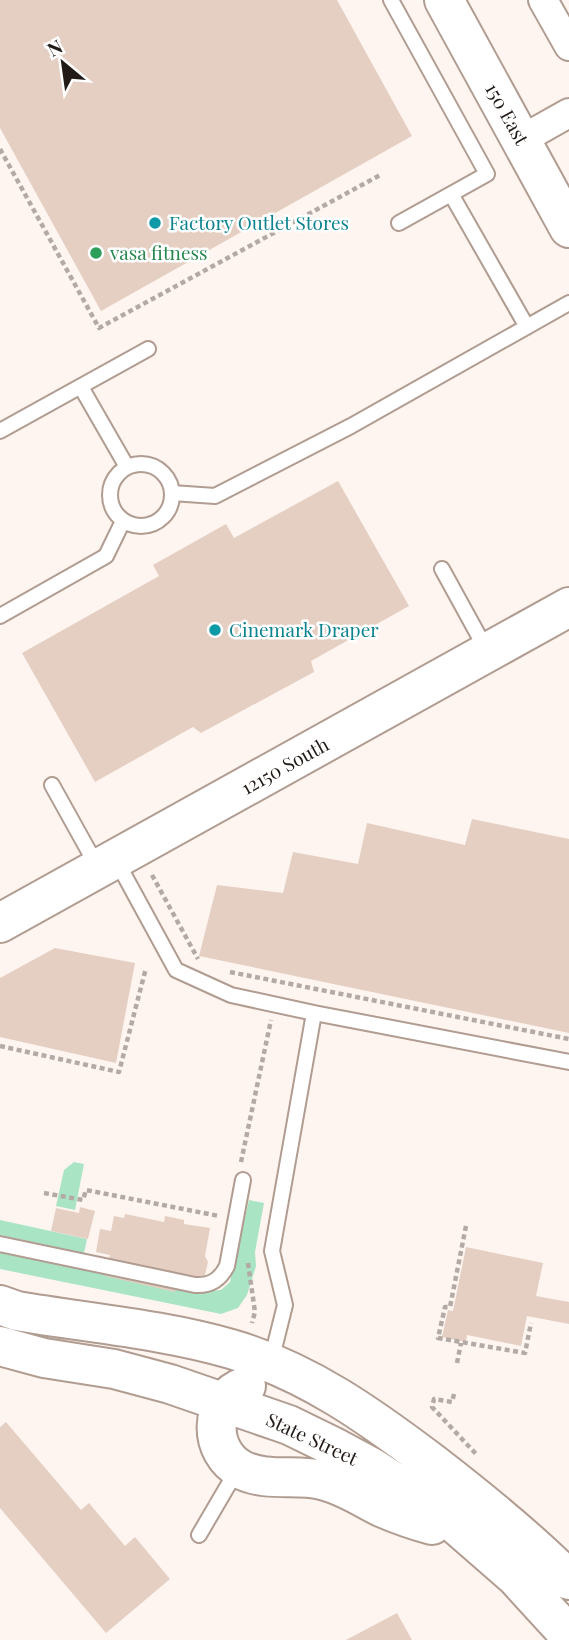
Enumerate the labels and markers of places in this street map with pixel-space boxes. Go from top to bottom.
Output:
place label: Factory Outlet Stores [169,209,349,235]
marker: Factory Outlet Stores [147,215,163,231]
place label: vasa fitness [109,239,208,265]
marker: vasa fitness [88,245,104,261]
place label: Cinemark Draper [229,616,379,642]
marker: Cinemark Draper [207,622,223,638]

